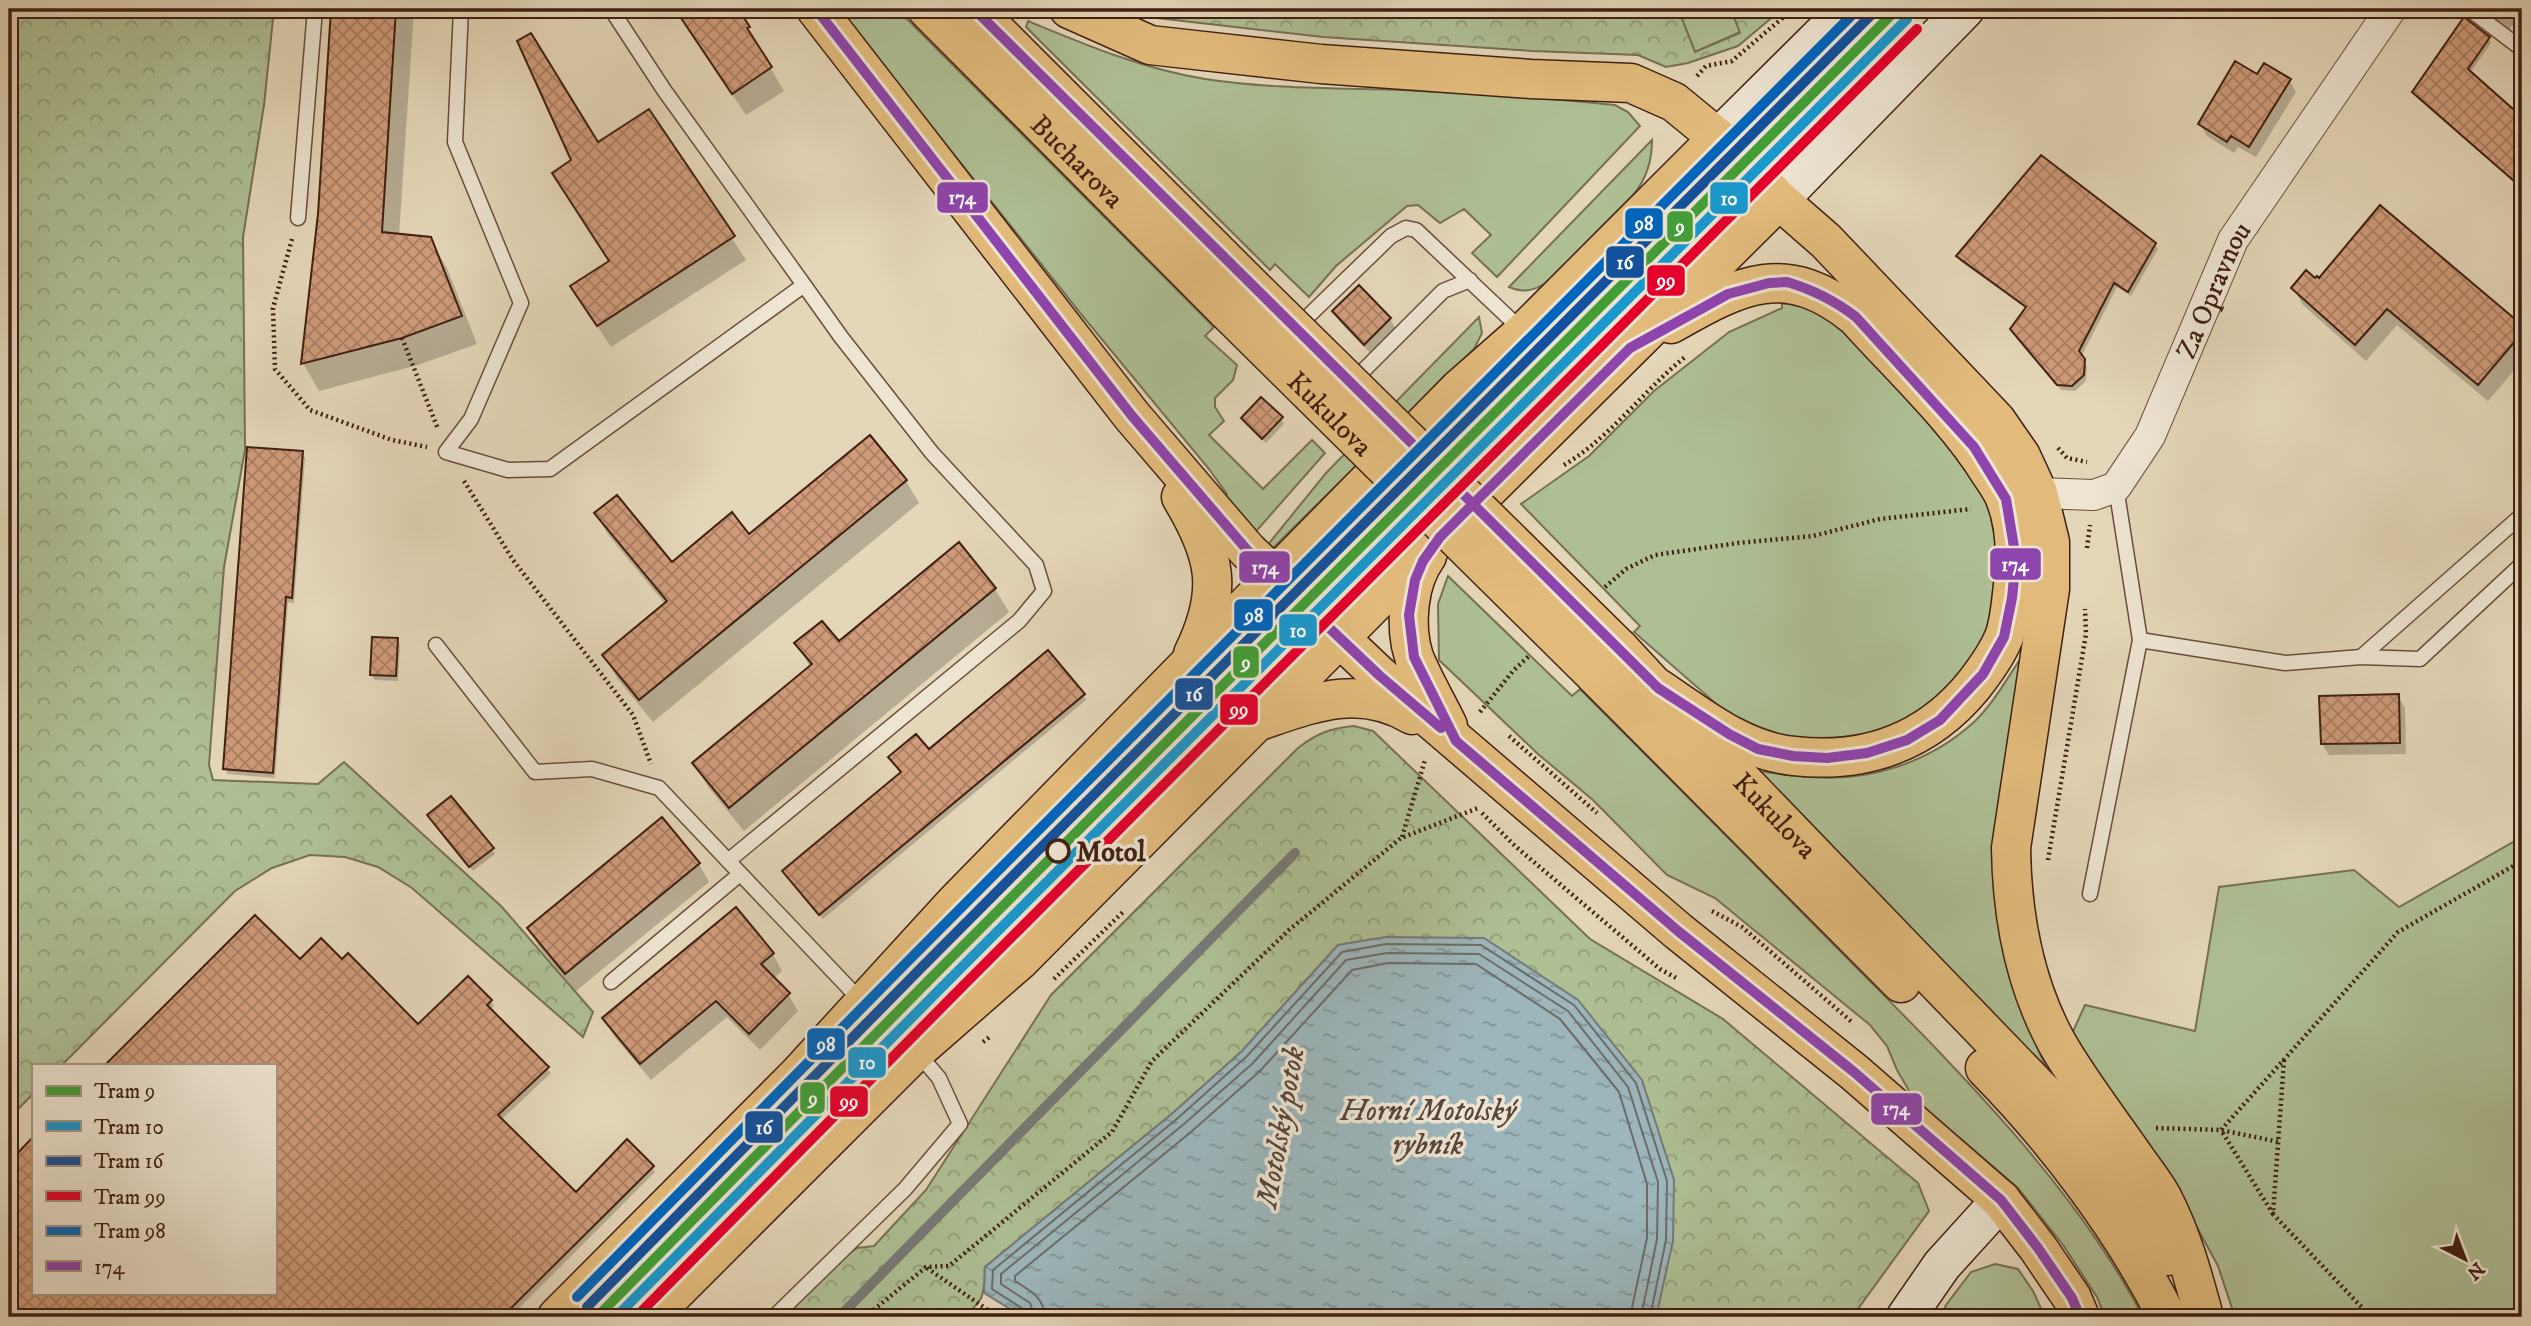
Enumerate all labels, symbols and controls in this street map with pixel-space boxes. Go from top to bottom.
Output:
street label: Bucharova [1023,108,1131,216]
line badge: 174 [936,181,989,214]
line badge: 10 [1709,181,1749,215]
text: 174 [948,187,977,210]
text: 10 [1720,188,1738,211]
line badge: 98 [1624,207,1664,240]
line badge: 9 [1666,210,1694,243]
text: 98 [1633,213,1654,236]
street label: Za Opravnou [2169,215,2259,364]
text: 9 [1673,216,1685,239]
line badge: 16 [1605,245,1645,279]
text: 16 [1617,252,1635,275]
line badge: 99 [1646,264,1686,297]
text: 99 [1655,270,1675,293]
street label: Kukulova [1279,364,1380,464]
line badge: 174 [1989,547,2042,581]
line badge: 174 [1238,550,1291,584]
text: 174 [2001,554,2030,577]
text: 174 [1251,557,1280,580]
line badge: 98 [1233,598,1274,632]
text: 98 [1243,605,1264,628]
line badge: 10 [1278,613,1318,647]
text: 10 [1289,620,1307,643]
line badge: 9 [1232,645,1260,679]
text: 9 [1239,652,1251,675]
line badge: 16 [1174,677,1214,711]
text: 16 [1186,684,1204,707]
line badge: 99 [1219,693,1259,726]
text: 99 [1228,699,1248,722]
street label: Kukulova [1725,766,1824,867]
place label: Motol [1076,835,1146,870]
marker: Motol [1046,839,1070,863]
line badge: 98 [806,1027,846,1061]
text: 98 [815,1034,836,1057]
water label: Motolský potok [1249,1044,1314,1212]
line badge: 10 [847,1046,887,1079]
text: 10 [858,1052,876,1075]
legend [32,1064,276,1294]
text: Tram 9 [94,1079,155,1105]
line badge: 9 [799,1081,826,1115]
line badge: 99 [829,1085,869,1118]
text: 9 [806,1088,818,1111]
text: 99 [838,1091,858,1114]
line badge: 174 [1870,1092,1923,1126]
water label: Horní Motolský rybník [1339,1093,1519,1164]
text: 174 [1882,1098,1911,1121]
line badge: 16 [744,1110,784,1144]
text: Tram 10 [94,1115,164,1141]
text: 16 [756,1117,774,1140]
text: Tram 16 [94,1149,164,1175]
text: Tram 99 [94,1185,166,1211]
text: Tram 98 [94,1219,166,1245]
north arrow [2430,1224,2500,1294]
text: 174 [94,1255,125,1281]
text: N [2462,1257,2489,1285]

